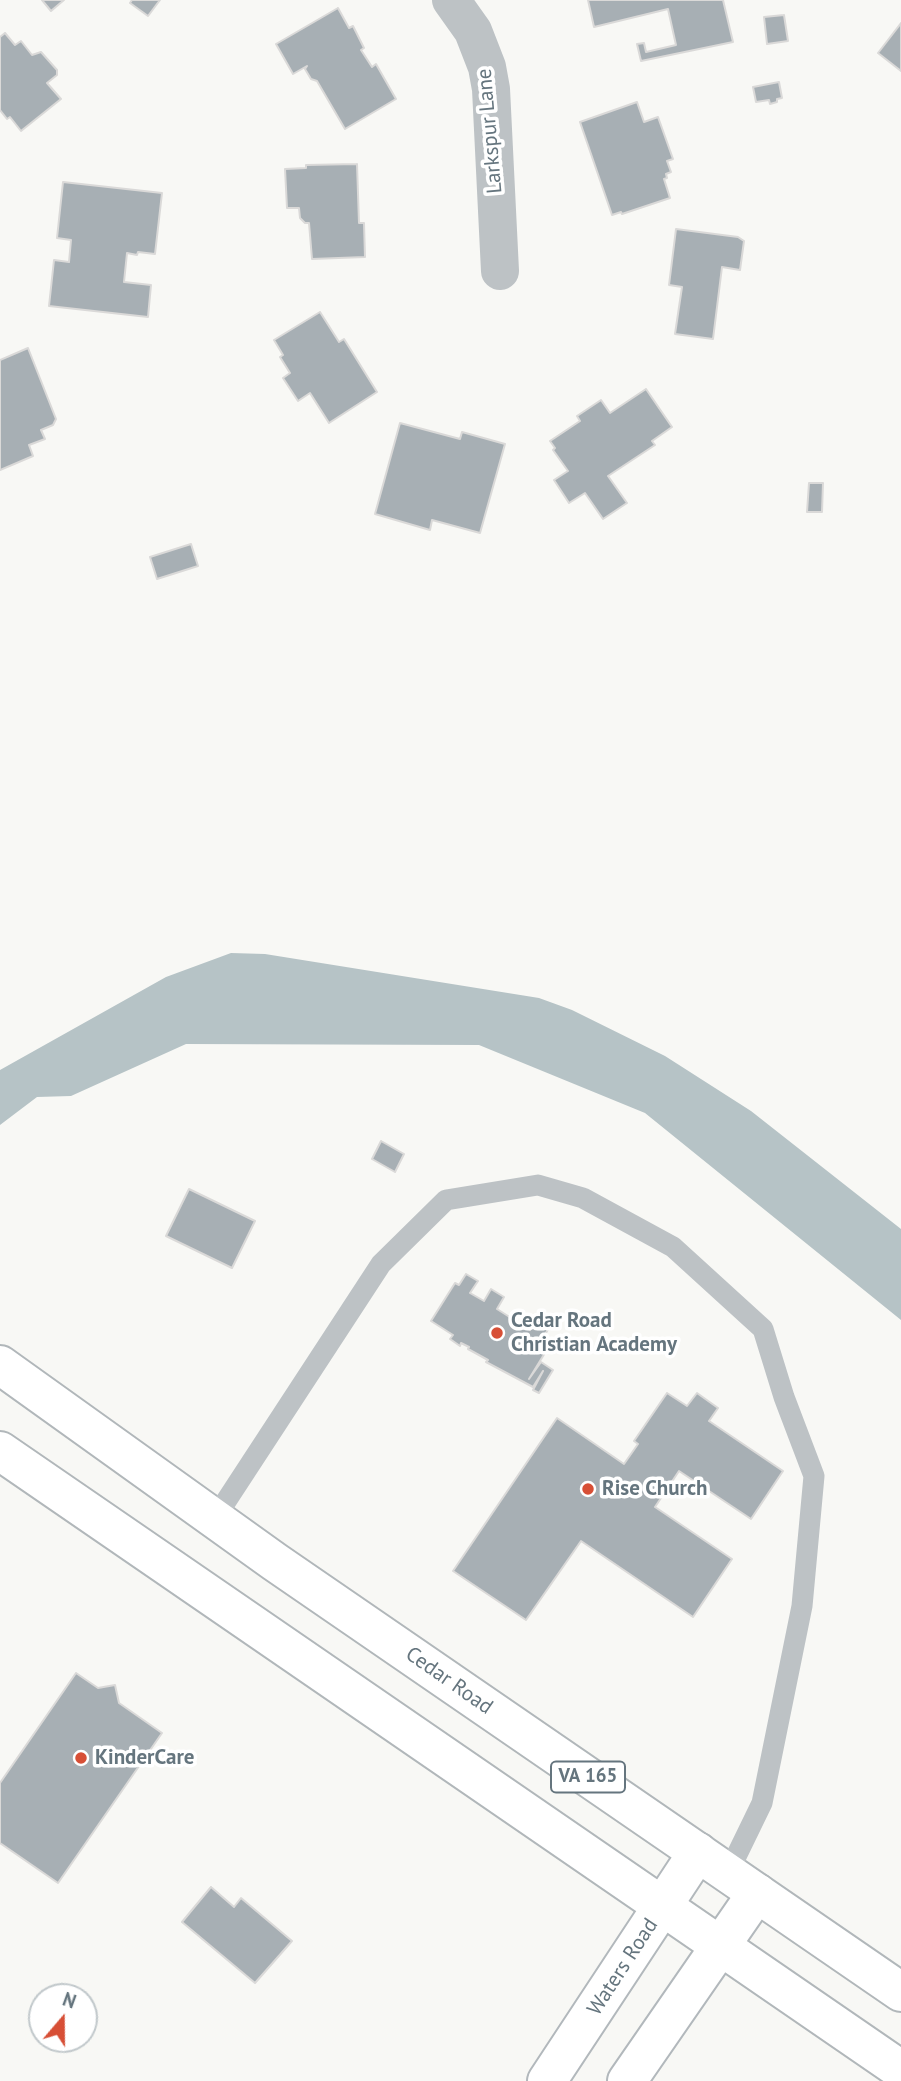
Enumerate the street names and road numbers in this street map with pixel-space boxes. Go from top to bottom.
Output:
street label: Larkspur Lane [472,67,508,195]
street label: Cedar Road [400,1642,498,1720]
road number: VA 165 [551,1762,625,1792]
street label: Waters Road [582,1914,664,2020]

